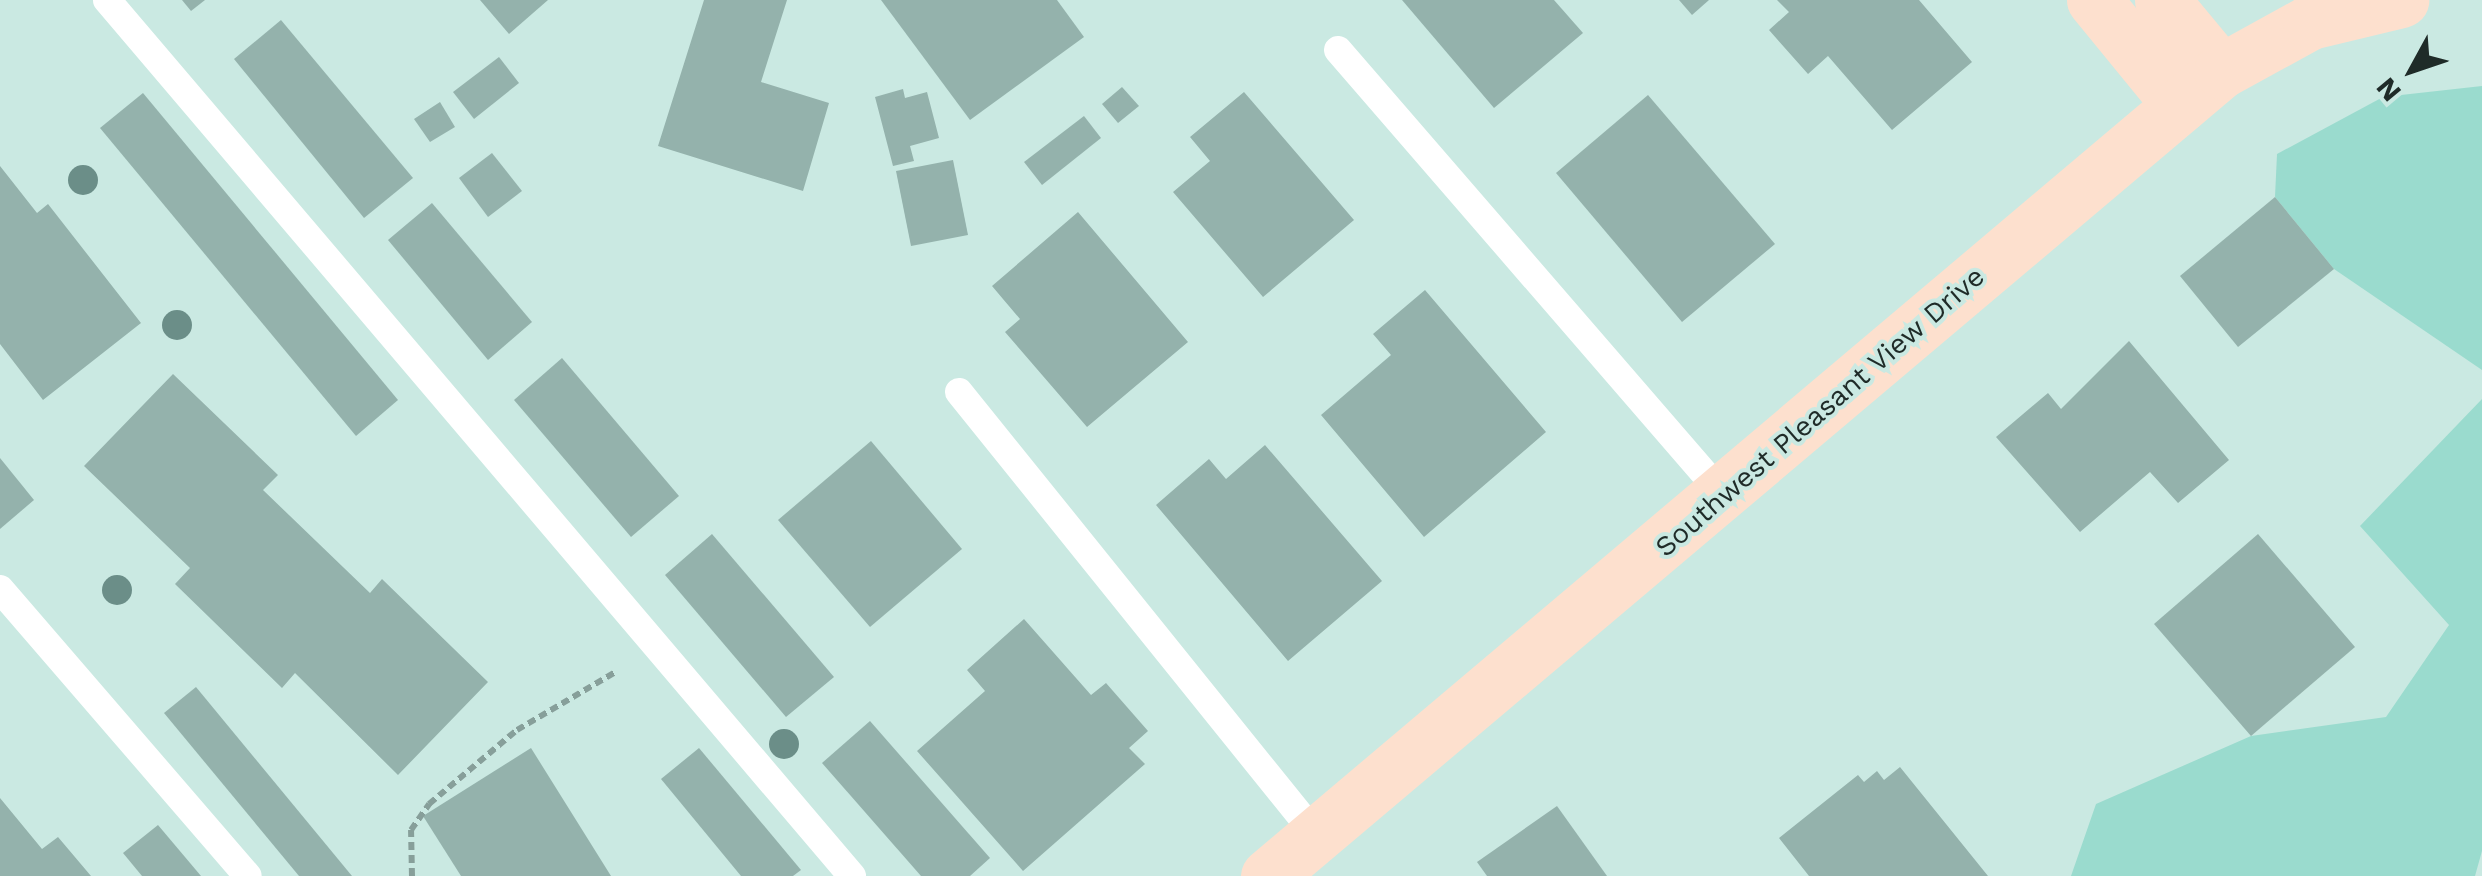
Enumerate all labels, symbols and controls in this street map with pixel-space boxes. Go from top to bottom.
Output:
north arrow [2362,20,2462,120]
text: N [2369,71,2408,108]
street label: Southwest Pleasant View Drive [1648,259,1992,565]

